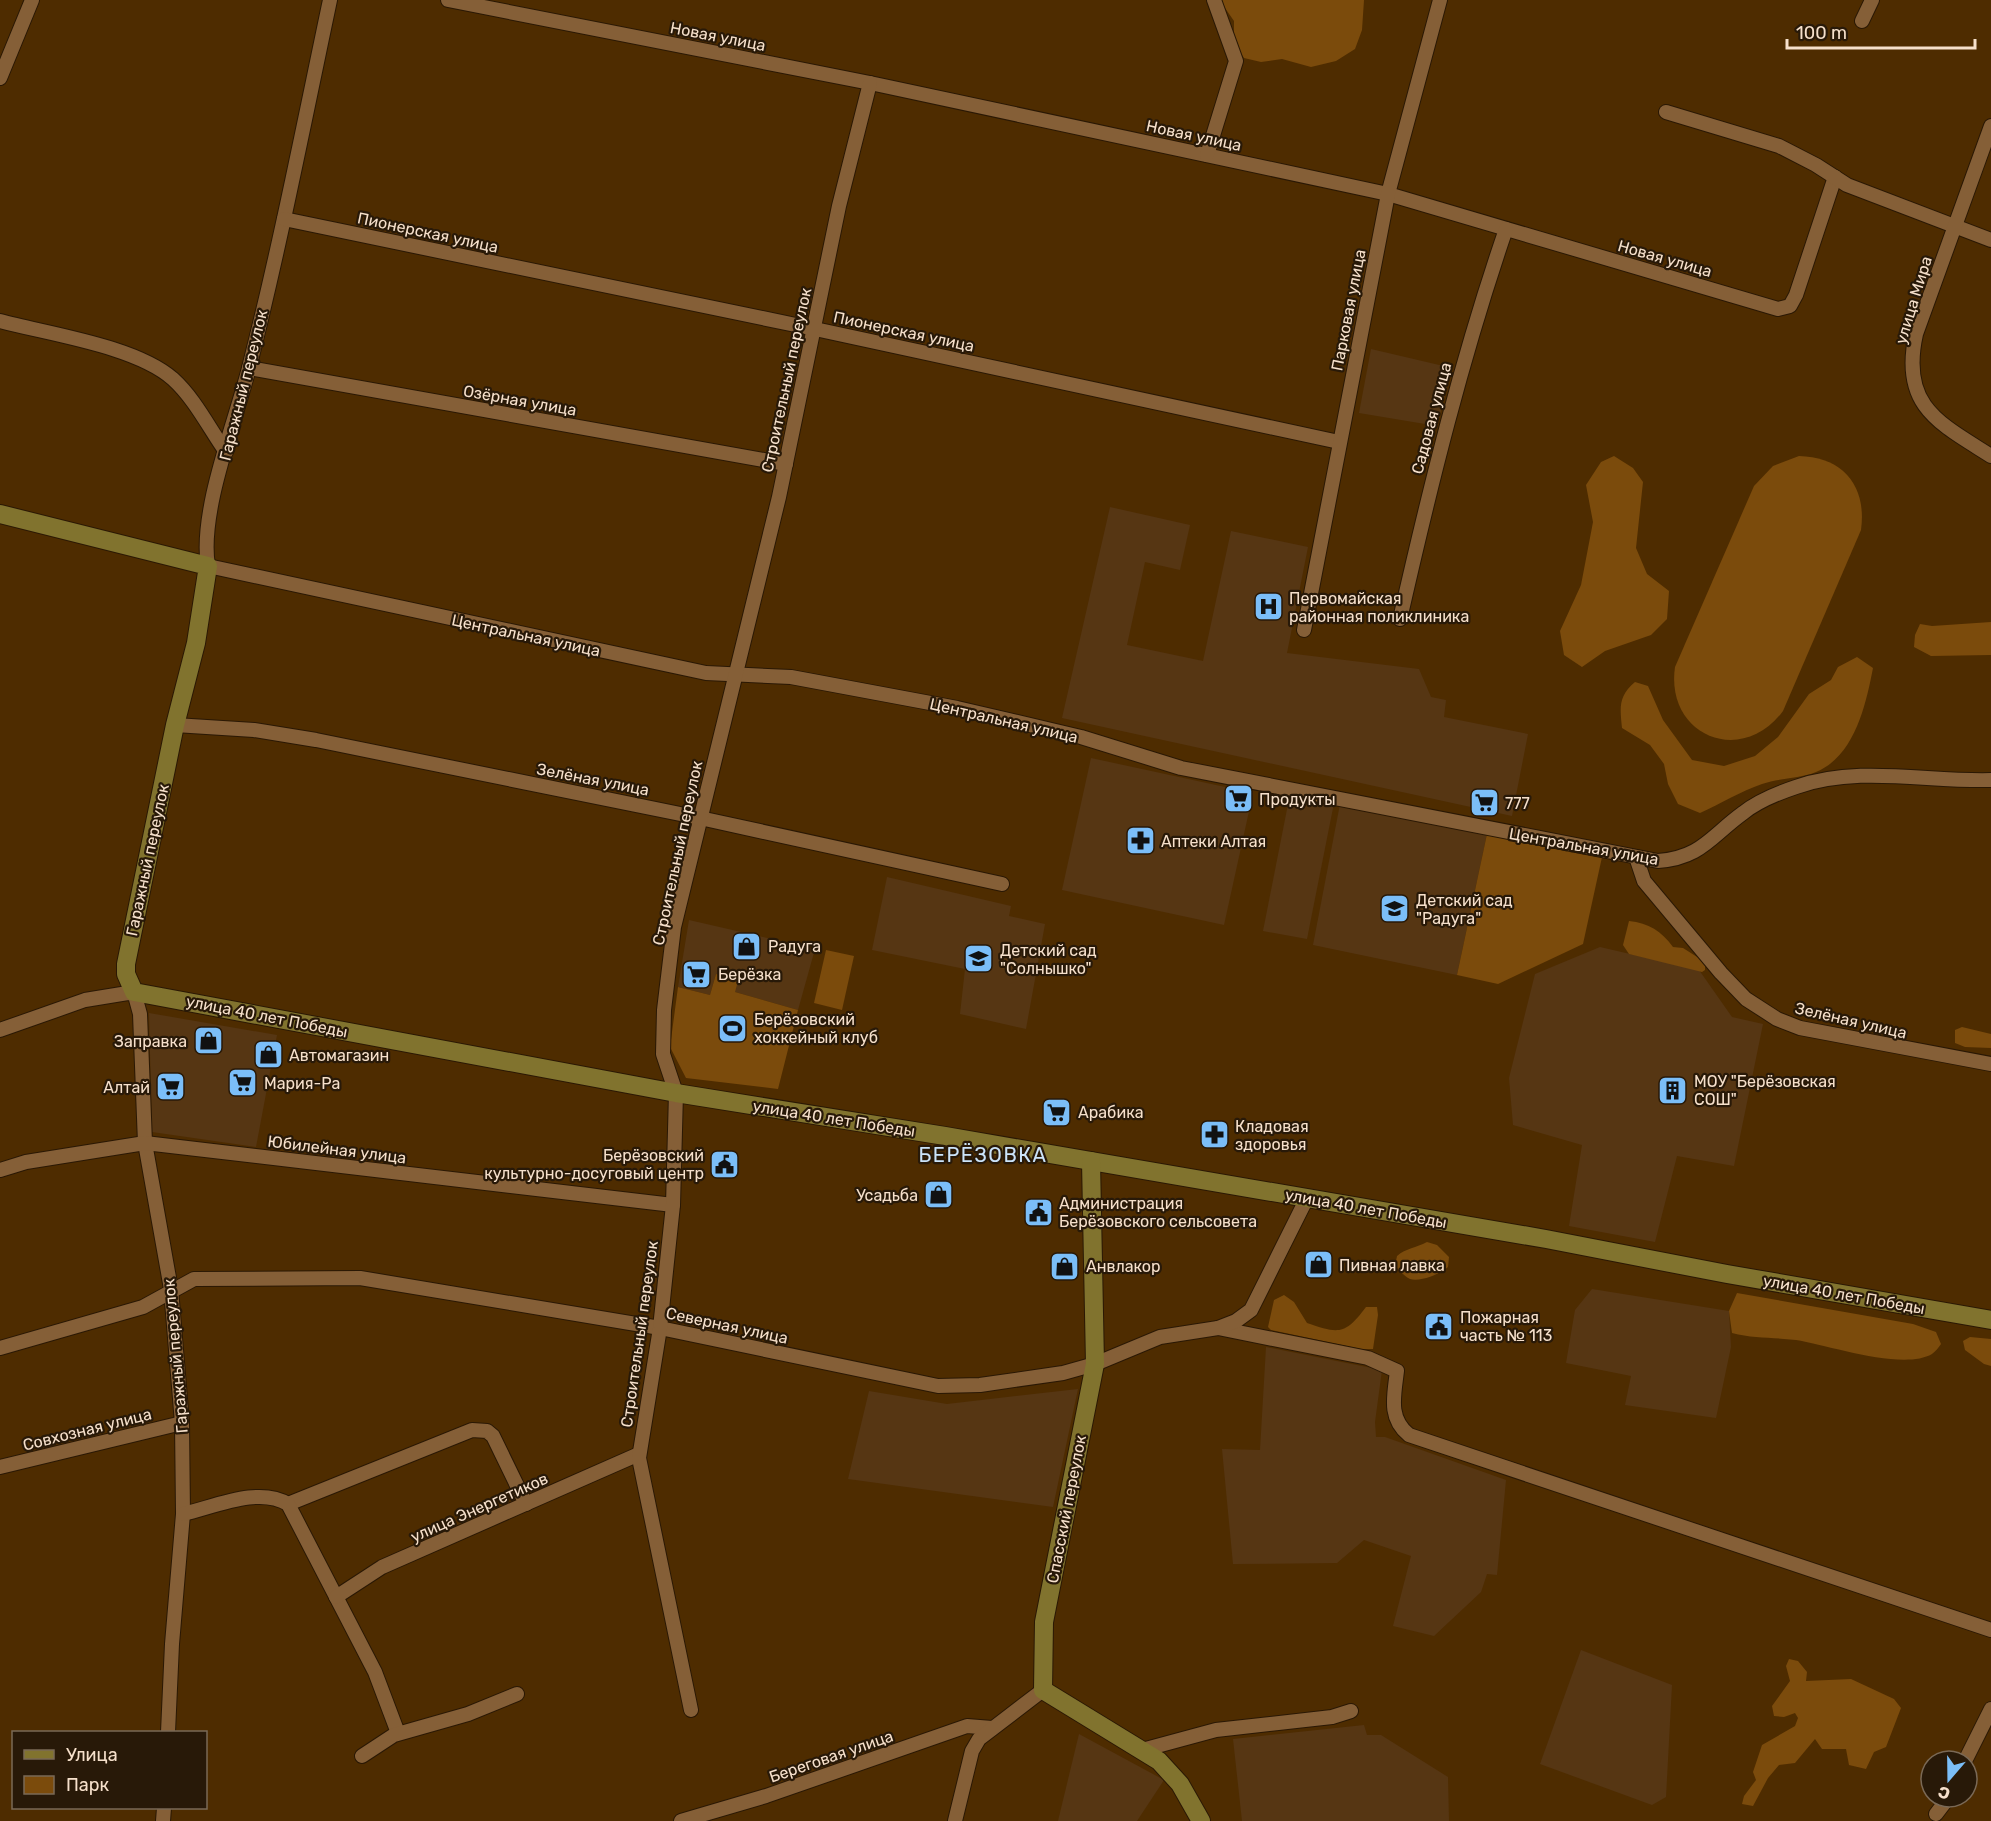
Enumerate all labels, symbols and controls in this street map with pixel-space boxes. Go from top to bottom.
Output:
scale bar [1787,12,1974,50]
street label: Новая улица [668,18,767,55]
text: 100 m [1796,22,1847,44]
street label: Новая улица [1144,116,1243,155]
street label: Пионерская улица [356,208,500,257]
street label: Новая улица [1616,236,1714,281]
street label: Парковая улица [1327,248,1370,373]
street label: улица Мира [1891,254,1936,346]
street label: Строительный переулок [758,286,815,474]
street label: Гаражный переулок [216,307,272,463]
street label: Пионерская улица [832,307,976,356]
street label: Садовая улица [1407,360,1456,476]
street label: Озёрная улица [462,381,578,420]
place label: Первомайская районная поликлиника [1289,589,1469,626]
hospital icon: Первомайская районная поликлиника [1252,591,1284,623]
street label: Центральная улица [450,610,602,661]
street label: Центральная улица [928,694,1080,747]
street label: Зелёная улица [535,759,651,800]
street label: Строительный переулок [649,759,706,947]
street label: Гаражный переулок [122,782,173,938]
supermarket icon: Продукты [1222,783,1254,815]
supermarket icon: 777 [1468,787,1500,819]
place label: Продукты [1259,790,1336,809]
place label: 777 [1505,794,1530,813]
street label: Центральная улица [1508,824,1660,869]
pharmacy icon: Аптеки Алтая [1124,825,1156,857]
place label: Аптеки Алтая [1161,832,1266,851]
place label: Детский сад "Радуга" [1416,891,1513,928]
school or university icon: Детский сад "Радуга" [1379,893,1411,925]
shop icon: Радуга [731,930,763,962]
place label: Радуга [768,937,821,956]
place label: Детский сад "Солнышко" [1000,941,1097,978]
school or university icon: Детский сад "Солнышко" [963,943,995,975]
supermarket icon: Берёзка [681,958,713,990]
place label: Берёзка [718,965,781,984]
street label: улица 40 лет Победы [185,992,349,1041]
street label: Зелёная улица [1793,998,1909,1043]
place label: Берёзовский хоккейный клуб [754,1010,878,1047]
sports icon: Берёзовский хоккейный клуб [717,1012,749,1044]
shop icon: Заправка [192,1025,224,1057]
place label: Заправка [114,1032,187,1051]
shop icon: Автомагазин [252,1039,284,1071]
place label: Автомагазин [289,1046,389,1065]
supermarket icon: Мария-Ра [227,1067,259,1099]
supermarket icon: Алтай [155,1071,187,1103]
place label: МОУ "Берёзовская СОШ" [1694,1072,1836,1109]
place label: Мария-Ра [264,1074,340,1093]
building icon: МОУ "Берёзовская СОШ" [1657,1074,1689,1106]
place label: Алтай [103,1078,150,1097]
street label: улица 40 лет Победы [751,1096,916,1141]
supermarket icon: Арабика [1041,1096,1073,1128]
place label: Арабика [1078,1103,1144,1122]
place label: Кладовая здоровья [1235,1117,1309,1154]
pharmacy icon: Кладовая здоровья [1198,1119,1230,1151]
street label: Юбилейная улица [267,1132,407,1167]
district label: БЕРЁЗОВКА [919,1143,1047,1167]
place label: Берёзовский культурно-досуговый центр [484,1146,704,1183]
public building icon: Берёзовский культурно-досуговый центр [709,1148,741,1180]
shop icon: Усадьба [923,1179,955,1211]
street label: улица 40 лет Победы [1283,1185,1448,1232]
place label: Усадьба [856,1186,918,1205]
place label: Администрация Берёзовского сельсовета [1059,1194,1257,1231]
public building icon: Администрация Берёзовского сельсовета [1022,1196,1054,1228]
street label: Строительный переулок [617,1239,662,1429]
shop icon: Пивная лавка [1302,1249,1334,1281]
shop icon: Анвлакор [1049,1250,1081,1282]
place label: Пивная лавка [1339,1256,1445,1275]
place label: Анвлакор [1086,1257,1160,1276]
street label: улица 40 лет Победы [1761,1271,1926,1318]
street label: Гаражный переулок [159,1278,192,1434]
street label: Северная улица [664,1303,790,1348]
place label: Пожарная часть № 113 [1460,1308,1552,1345]
public building icon: Пожарная часть № 113 [1423,1310,1455,1342]
street label: Совхозная улица [21,1404,153,1455]
street label: Спасский переулок [1043,1433,1090,1585]
street label: улица Энергетиков [408,1469,551,1546]
street label: Береговая улица [767,1726,896,1787]
legend [12,1731,207,1809]
text: Улица [66,1744,118,1766]
north arrow [1919,1749,1979,1809]
text: Парк [66,1774,110,1796]
text: С [1936,1782,1953,1803]

